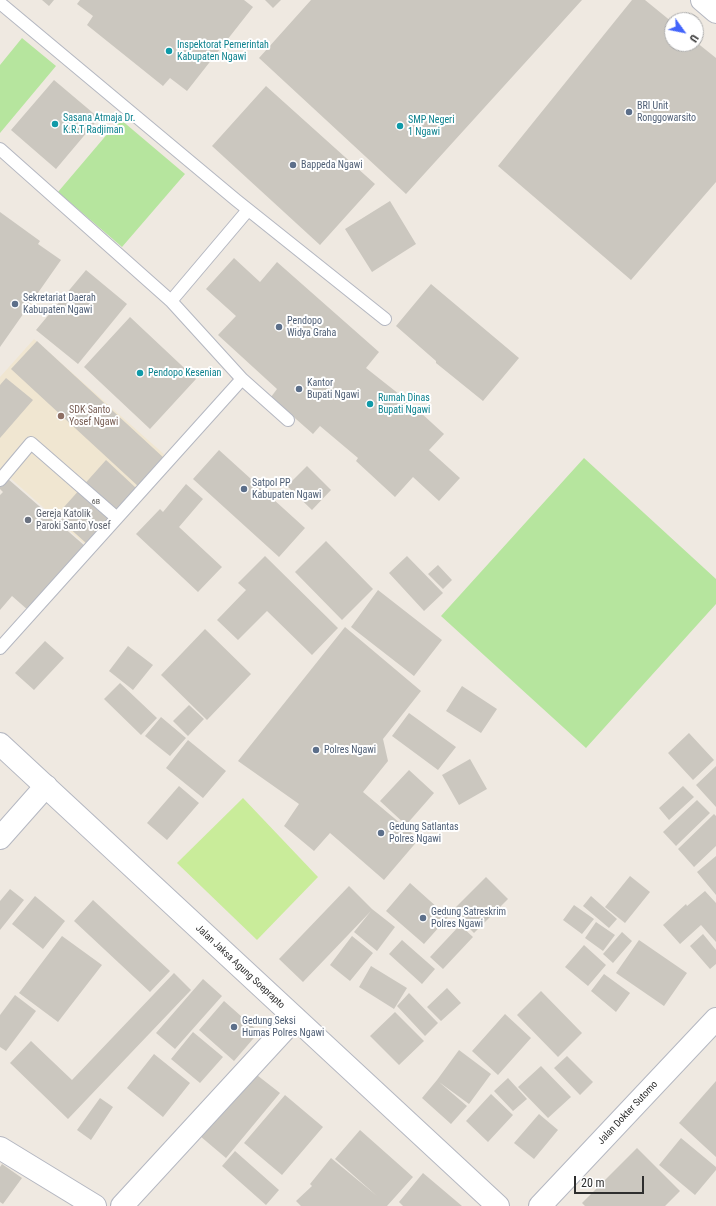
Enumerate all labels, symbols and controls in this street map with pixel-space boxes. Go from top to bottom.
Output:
north arrow [664,12,704,52]
text: U [686,32,701,44]
place label: Inspektorat Pemerintah Kabupaten Ngawi [177,39,269,62]
marker: Inspektorat Pemerintah Kabupaten Ngawi [164,46,174,56]
place label: BRI Unit Ronggowarsito [637,100,696,124]
marker: BRI Unit Ronggowarsito [624,107,634,117]
place label: Sasana Atmaja Dr. K.R.T Radjiman [63,112,135,136]
place label: SMP Negeri 1 Ngawi [408,114,454,138]
marker: Sasana Atmaja Dr. K.R.T Radjiman [50,119,60,129]
marker: SMP Negeri 1 Ngawi [395,121,405,131]
place label: Bappeda Ngawi [301,159,363,171]
marker: Bappeda Ngawi [288,160,298,170]
place label: Sekretariat Daerah Kabupaten Ngawi [23,292,96,316]
marker: Sekretariat Daerah Kabupaten Ngawi [10,299,20,309]
place label: Pendopo Widya Graha [287,315,336,338]
marker: Pendopo Widya Graha [274,322,284,332]
place label: Pendopo Kesenian [148,367,221,379]
marker: Pendopo Kesenian [135,368,145,378]
place label: Kantor Bupati Ngawi [307,377,359,400]
marker: Kantor Bupati Ngawi [294,384,304,394]
place label: Rumah Dinas Bupati Ngawi [378,392,430,416]
marker: Rumah Dinas Bupati Ngawi [365,399,375,409]
place label: SDK Santo Yosef Ngawi [69,404,118,428]
marker: SDK Santo Yosef Ngawi [56,411,66,421]
place label: Satpol PP Kabupaten Ngawi [252,477,321,500]
marker: Satpol PP Kabupaten Ngawi [239,484,249,494]
house number: 6B [92,497,100,507]
place label: Gereja Katolik Paroki Santo Yosef [36,508,111,532]
marker: Gereja Katolik Paroki Santo Yosef [23,515,33,525]
place label: Polres Ngawi [324,744,376,756]
marker: Polres Ngawi [311,745,321,755]
place label: Gedung Satlantas Polres Ngawi [389,821,459,844]
marker: Gedung Satlantas Polres Ngawi [376,828,386,838]
place label: Gedung Satreskrim Polres Ngawi [431,906,506,930]
marker: Gedung Satreskrim Polres Ngawi [418,913,428,923]
street label: Jalan Jaksa Agung Soeprapto [193,923,287,1011]
place label: Gedung Seksi Humas Polres Ngawi [242,1015,324,1038]
marker: Gedung Seksi Humas Polres Ngawi [229,1022,239,1032]
street label: Jalan Dokter Sutomo [595,1079,661,1147]
scale bar [576,1168,646,1194]
text: 20 m [581,1176,605,1190]

